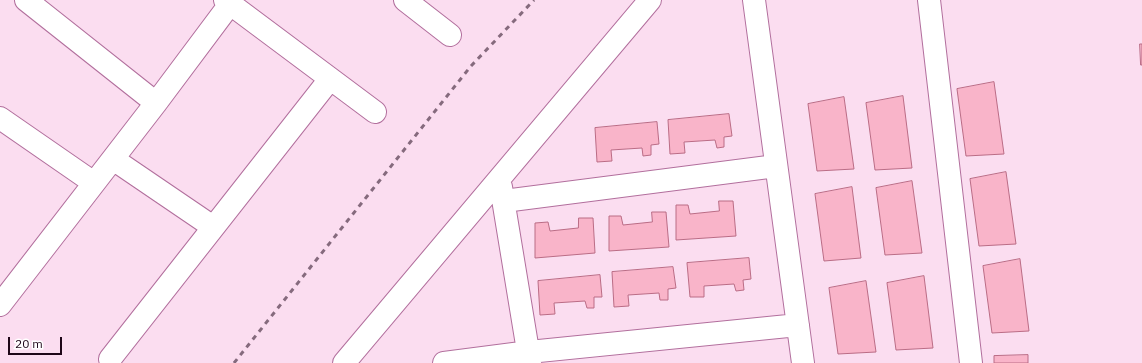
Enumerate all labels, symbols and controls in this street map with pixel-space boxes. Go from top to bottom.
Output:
scale bar [10,329,64,355]
text: 20 m [15,336,43,351]

